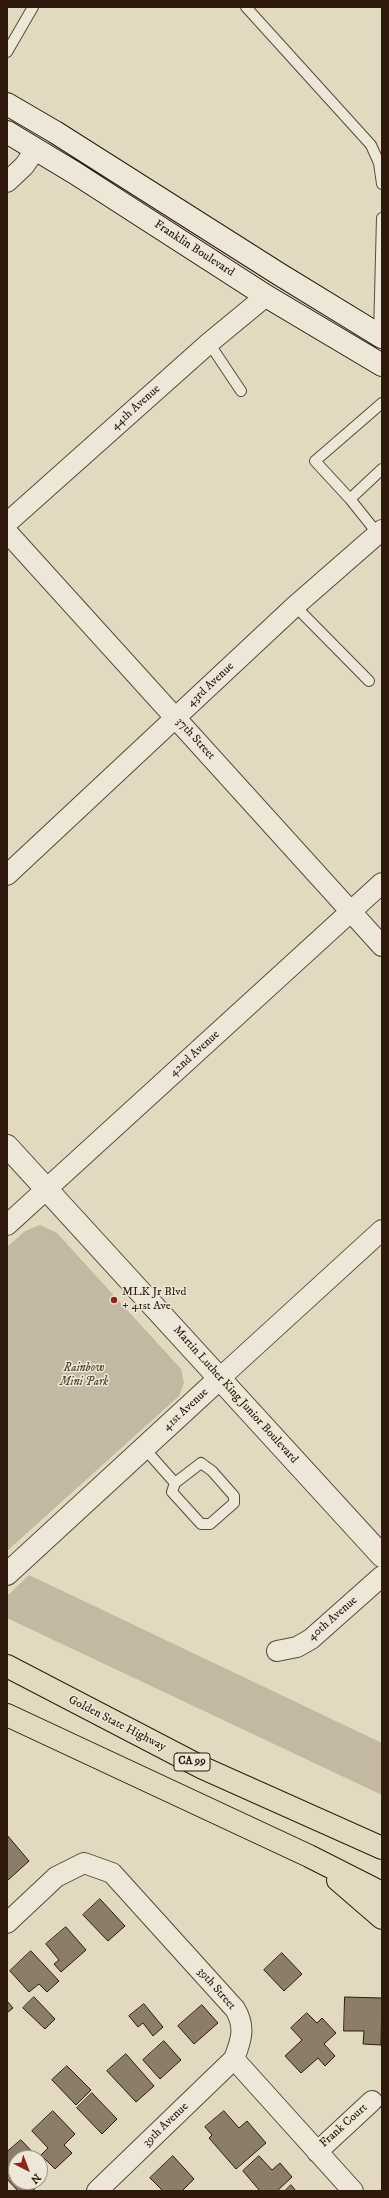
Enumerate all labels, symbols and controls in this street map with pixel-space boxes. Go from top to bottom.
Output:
street label: Franklin Boulevard [151,218,237,280]
street label: 44th Avenue [108,382,164,434]
street label: 43rd Avenue [185,660,237,710]
street label: 37th Street [172,715,218,763]
street label: 42nd Avenue [167,1028,223,1080]
place label: MLK Jr Blvd + 41st Ave [122,1286,186,1314]
marker: MLK Jr Blvd + 41st Ave [109,1295,119,1305]
street label: Martin Luther King Junior Boulevard [169,1323,301,1467]
park label: Rainbow Mini Park [60,1362,108,1390]
street label: 41st Avenue [160,1386,212,1434]
street label: 40th Avenue [305,1594,361,1644]
street label: Golden State Highway [66,1693,168,1755]
road number: CA 99 [174,1753,210,1771]
street label: 39th Street [194,1965,238,2013]
street label: 39th Avenue [140,2100,192,2150]
street label: Frank Court [317,2101,371,2151]
north arrow [8,2150,48,2190]
text: N [27,2170,43,2186]

